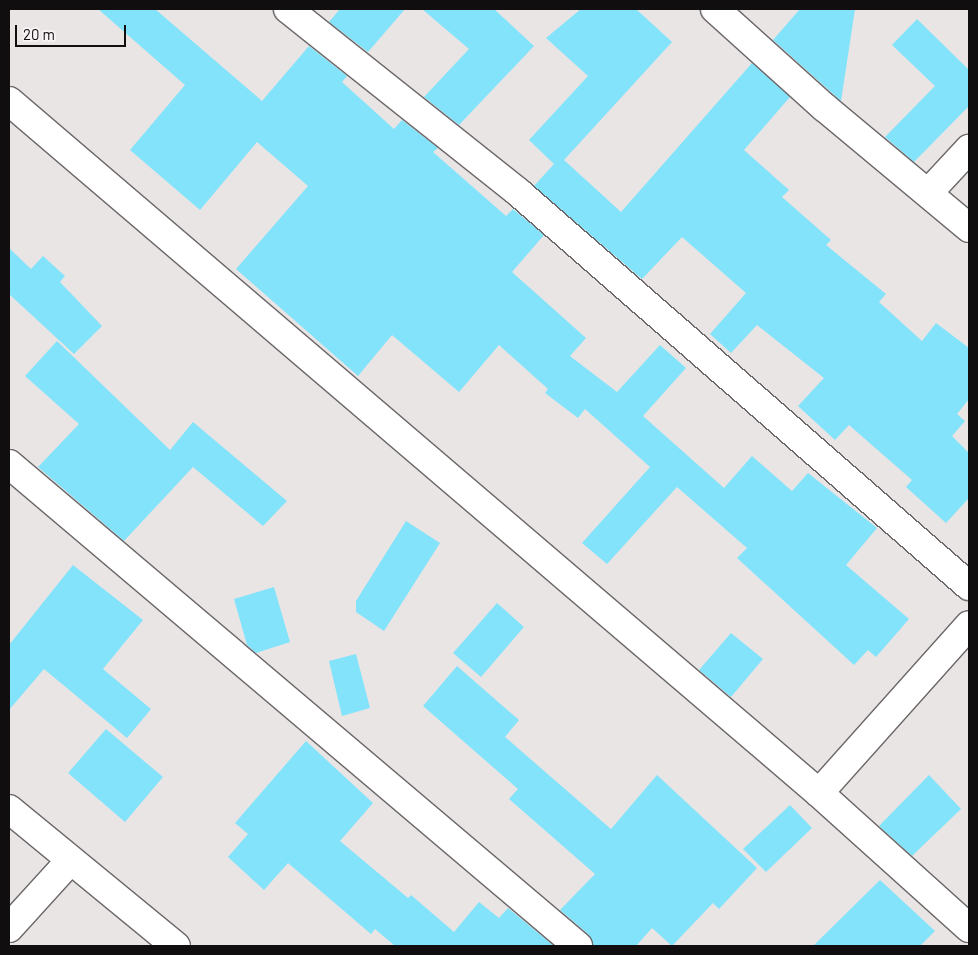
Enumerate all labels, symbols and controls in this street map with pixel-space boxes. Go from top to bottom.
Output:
scale bar [18,15,129,47]
text: 20 m [23,25,55,43]

